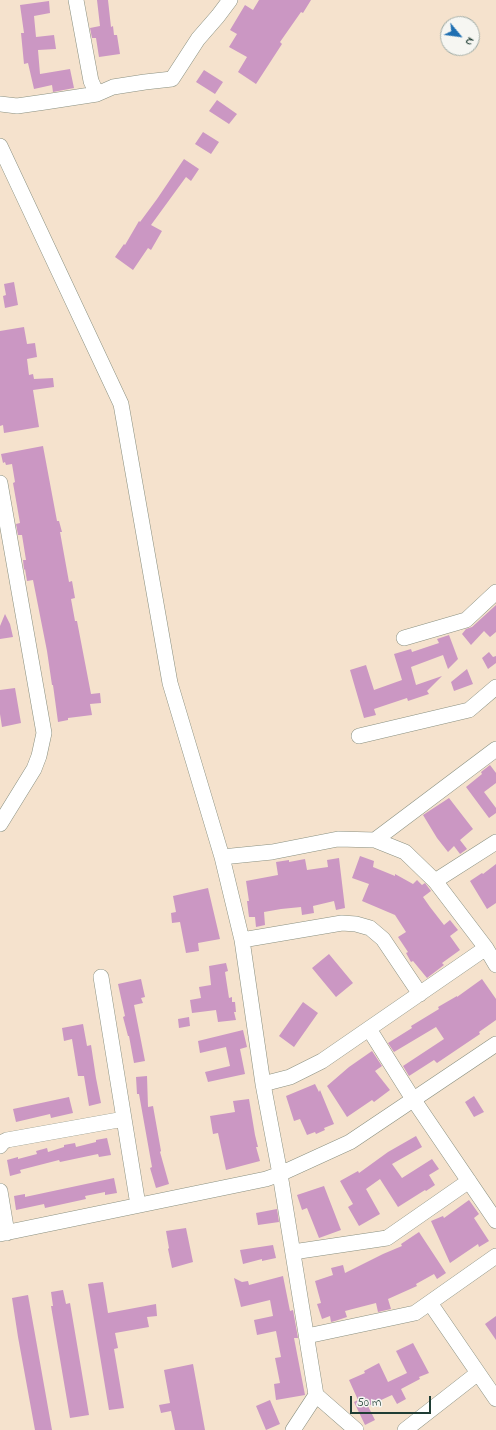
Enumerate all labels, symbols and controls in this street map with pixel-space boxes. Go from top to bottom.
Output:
north arrow [440,16,480,56]
text: N [461,34,478,48]
scale bar [352,1388,433,1414]
text: 50 m [357,1394,381,1412]

